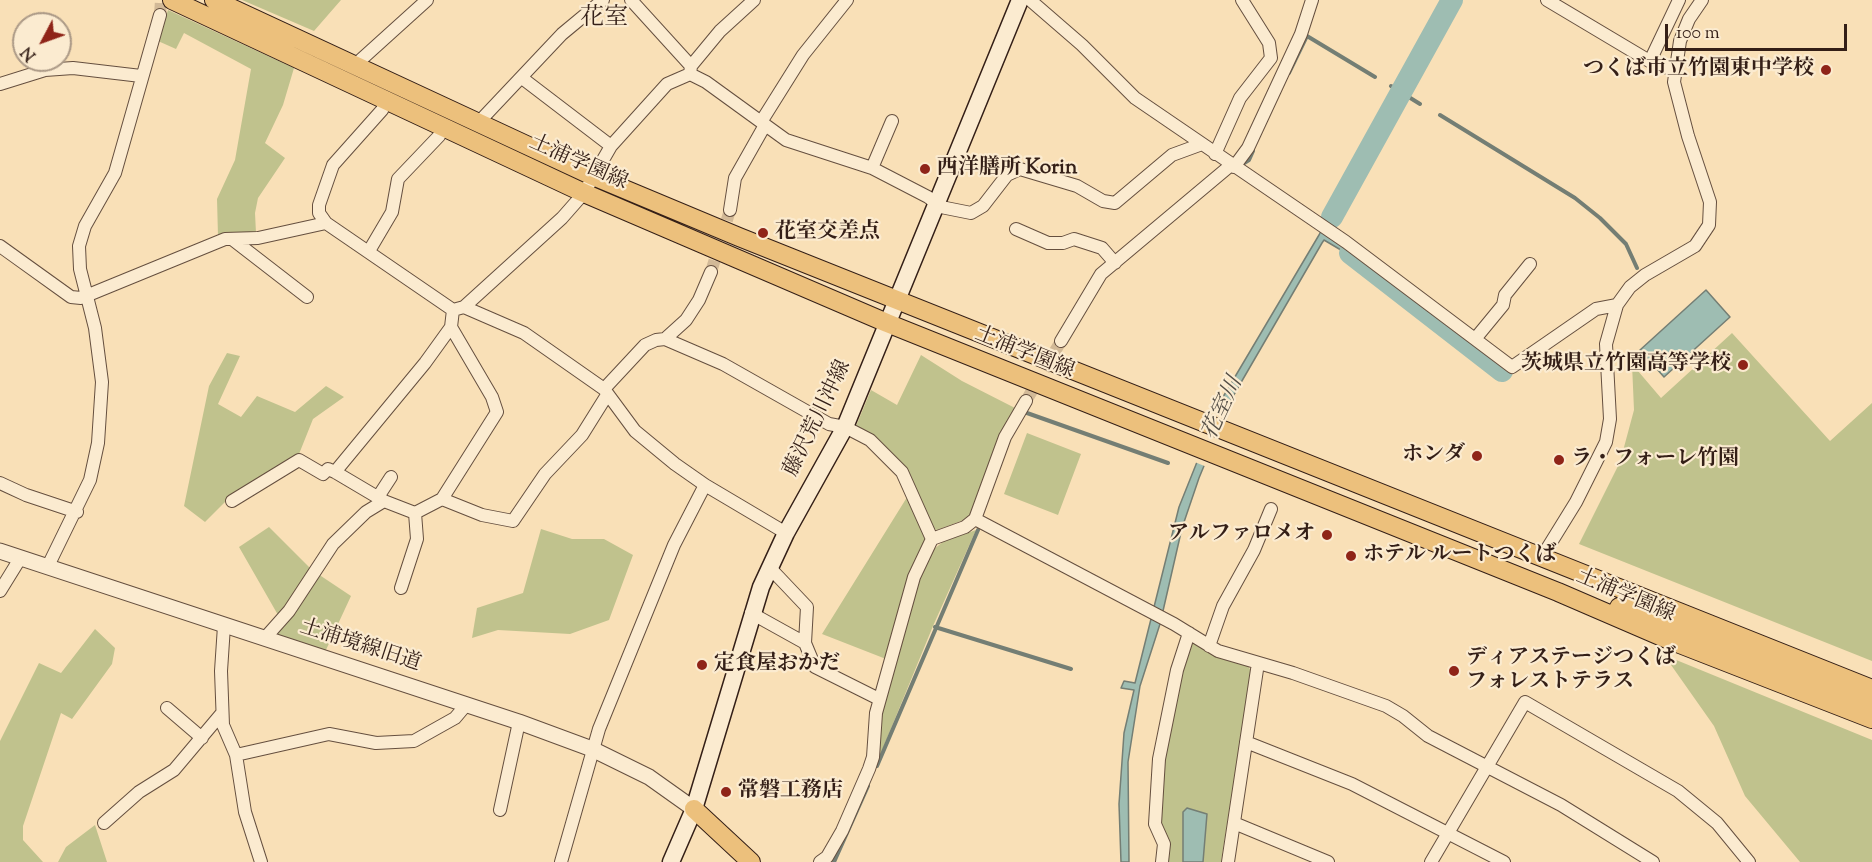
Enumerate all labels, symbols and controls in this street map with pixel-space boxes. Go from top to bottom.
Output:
district label: 花室 [580,6,628,34]
north arrow [12,12,72,72]
scale bar [1668,12,1850,50]
text: 100 m [1676,21,1720,47]
text: N [17,40,42,65]
place label: つくば市立竹園東中学校 [1583,57,1814,83]
marker: つくば市立竹園東中学校 [1819,63,1833,77]
street label: 土浦学園線 [525,131,631,197]
place label: 西洋膳所 Korin [937,156,1077,182]
marker: 西洋膳所 Korin [918,162,932,176]
place label: 花室交差点 [775,220,880,246]
marker: 花室交差点 [756,226,770,240]
street label: 土浦学園線 [971,323,1077,385]
place label: 茨城県立竹園高等学校 [1521,352,1731,378]
street label: 藤沢荒川沖線 [780,357,858,481]
marker: 茨城県立竹園高等学校 [1736,358,1750,372]
water label: 花室川 [1198,374,1250,444]
place label: ホンダ [1402,443,1465,469]
place label: ラ・フォーレ竹園 [1571,447,1739,473]
marker: ホンダ [1470,449,1484,463]
marker: ラ・フォーレ竹園 [1552,453,1566,467]
place label: アルファロメオ [1168,522,1315,548]
marker: アルファロメオ [1320,528,1334,542]
place label: ホテル ルートつくば [1363,543,1556,569]
marker: ホテル ルートつくば [1344,549,1358,563]
street label: 土浦学園線 [1572,565,1678,629]
street label: 土浦境線旧道 [296,616,424,678]
place label: ディアステージつくば フォレストテラス [1466,646,1676,696]
place label: 定食屋おかだ [714,652,840,678]
marker: 定食屋おかだ [695,658,709,672]
marker: ディアステージつくば フォレストテラス [1447,664,1461,678]
place label: 常磐工務店 [738,779,843,805]
marker: 常磐工務店 [719,785,733,799]

